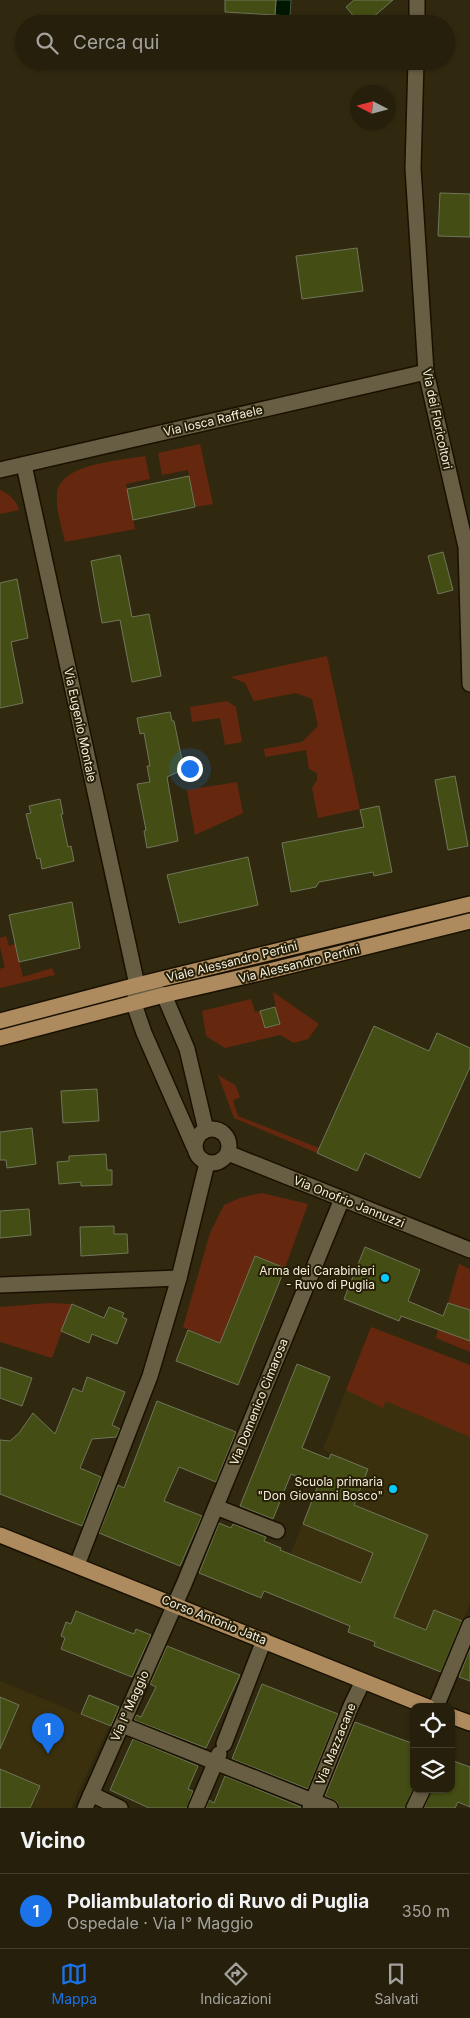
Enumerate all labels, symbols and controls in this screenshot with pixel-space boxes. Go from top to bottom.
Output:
search box [15,15,455,70]
icon: search [33,29,61,57]
text: Cerca qui [73,31,159,54]
north arrow [350,85,395,130]
street label: Via dei Floricoltori [420,367,455,471]
street label: Via Iosca Raffaele [162,402,264,439]
street label: Via Eugenio Montale [61,666,100,783]
your location [177,756,203,782]
street label: Viale Alessandro Pertini [165,938,299,985]
street label: Via Alessandro Pertini [237,941,361,986]
street label: Via Onofrio Jannuzzi [291,1172,407,1231]
place label: Arma dei Carabinieri - Ruvo di Puglia [259,1263,375,1292]
marker: Arma dei Carabinieri - Ruvo di Puglia [379,1272,391,1284]
street label: Via Domenico Cimarosa [226,1336,291,1467]
place label: Scuola primaria "Don Giovanni Bosco" [258,1474,383,1503]
marker: Scuola primaria "Don Giovanni Bosco" [387,1483,399,1495]
street label: Corso Antonio Jatta [159,1592,269,1648]
street label: Via I° Maggio [107,1668,152,1743]
street label: Via Mazzacane [312,1701,359,1787]
map controls [410,1703,455,1793]
button: locate [410,1703,455,1748]
pin: 1 [32,1713,64,1754]
button: layers [410,1748,455,1793]
text: Vicino [20,1828,85,1853]
text: Poliambulatorio di Ruvo di Puglia [67,1890,369,1913]
text: 1 [33,1901,39,1921]
text: 350 m [402,1901,450,1921]
text: Ospedale · Via I° Maggio [67,1913,253,1933]
tab: Mappa [52,1960,97,2007]
tab: Indicazioni [200,1960,271,2007]
tab: Salvati [375,1960,418,2007]

